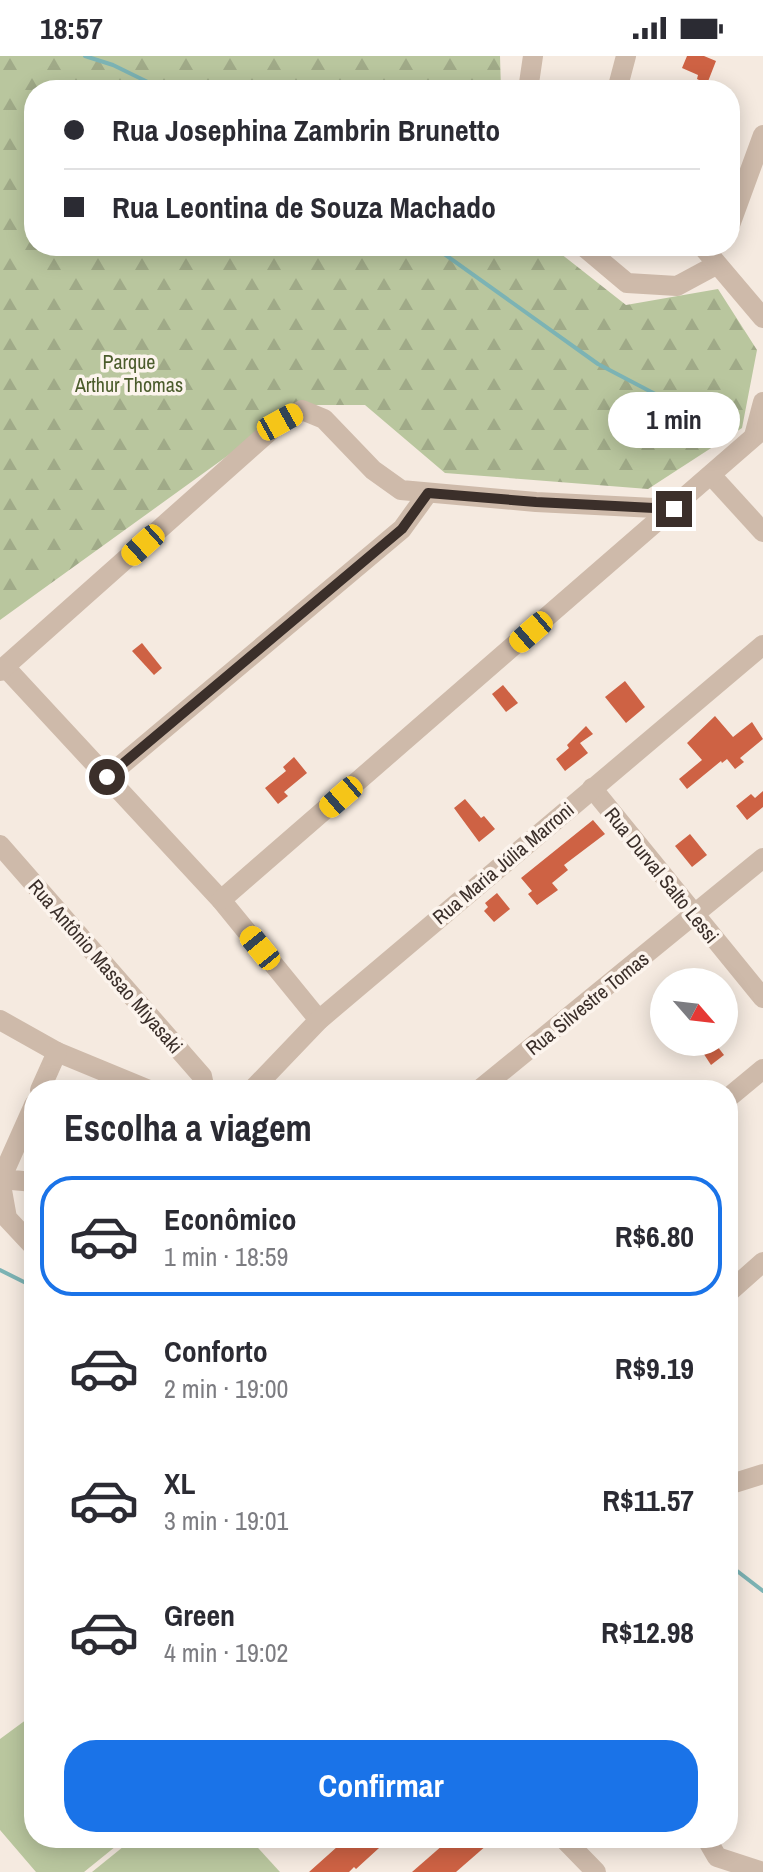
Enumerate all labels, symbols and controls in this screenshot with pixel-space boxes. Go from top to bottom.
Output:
text: 18:57 [40,8,103,48]
text: Rua Josephina Zambrin Brunetto [112,110,500,150]
text: Rua Leontina de Souza Machado [112,187,496,227]
park label: Parque Arthur Thomas [74,348,183,398]
callout: 1 min [608,393,740,449]
car [253,400,307,444]
text: 1 min [646,402,702,437]
route end [656,491,692,527]
car [117,520,169,570]
car [505,607,557,657]
route start [89,759,125,795]
car [315,772,367,822]
street label: Rua Maria Júlia Marroni [427,796,579,930]
street label: Rua Durval Salto Lessi [599,801,725,949]
street label: Rua Antônio Massao Miyasaki [23,873,189,1059]
car [236,922,284,974]
street label: Rua Silvestre Tomas [520,945,654,1061]
north arrow [650,968,738,1056]
map controls [650,968,738,1056]
text: Escolha a viagem [64,1104,312,1152]
text: Econômico [164,1199,297,1239]
icon: car [68,1200,140,1272]
text: R$6.80 [615,1216,694,1256]
text: 1 min · 18:59 [164,1239,288,1274]
text: Conforto [164,1331,268,1371]
icon: car [68,1332,140,1404]
text: R$9.19 [615,1348,694,1388]
text: 2 min · 19:00 [164,1371,288,1406]
text: XL [164,1463,195,1503]
icon: car [68,1464,140,1536]
text: R$11.57 [602,1480,694,1520]
text: 3 min · 19:01 [164,1503,288,1538]
text: Green [164,1595,235,1635]
icon: car [68,1596,140,1668]
text: R$12.98 [601,1612,694,1652]
text: 4 min · 19:02 [164,1635,288,1670]
button: Confirmar [64,1740,698,1832]

